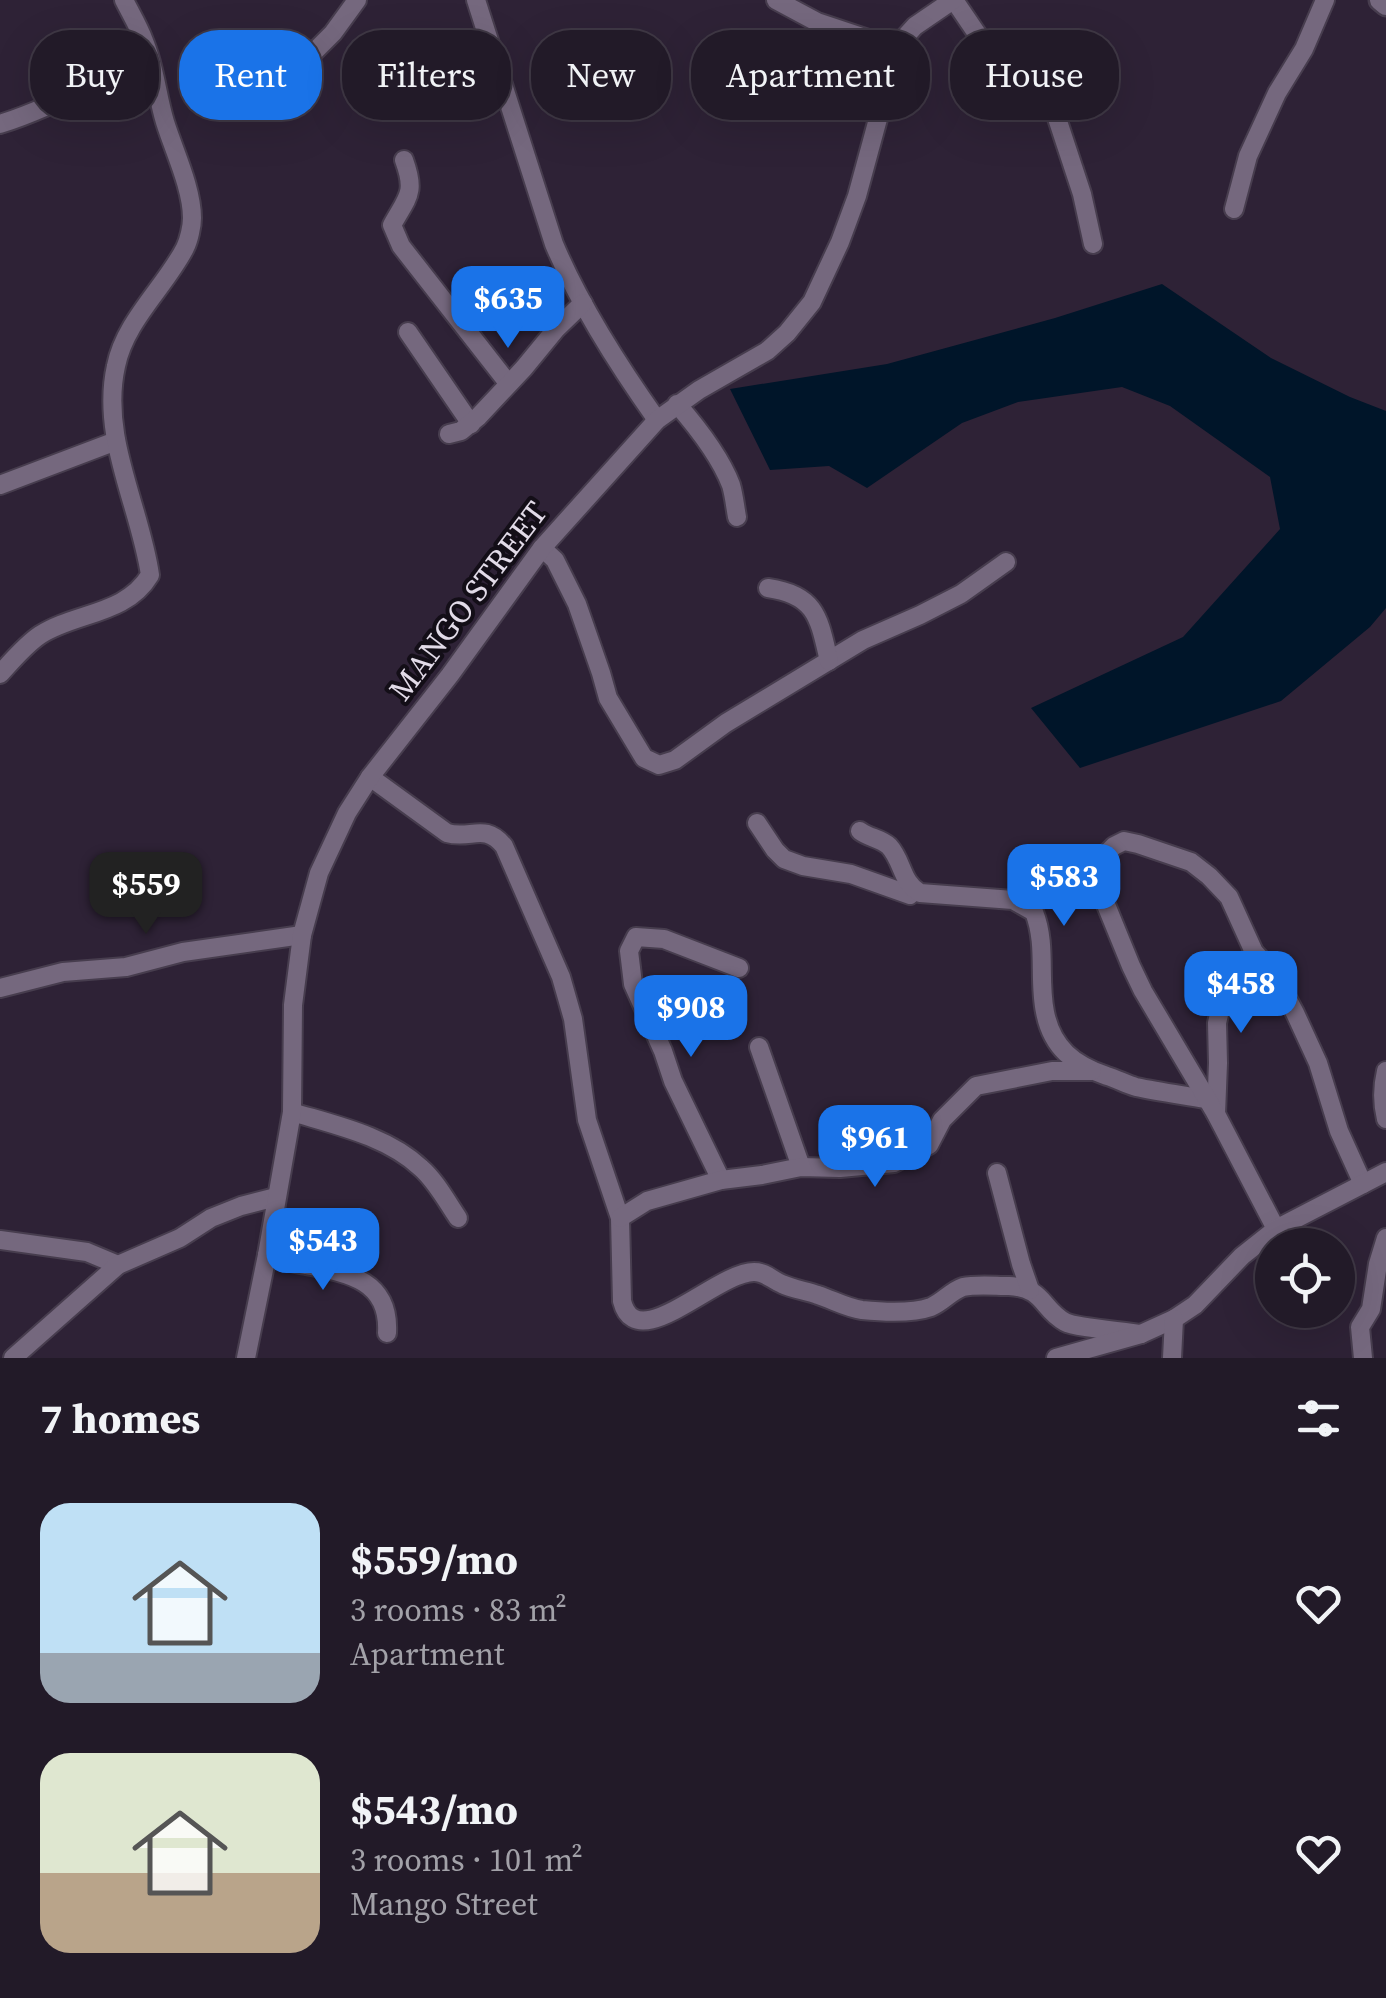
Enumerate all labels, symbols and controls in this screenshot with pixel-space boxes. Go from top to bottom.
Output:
chip: Buy [30,30,159,120]
chip: Rent [179,30,322,120]
chip: Filters [342,30,511,120]
chip: New [531,30,671,120]
chip: Apartment [691,30,930,120]
chip: House [950,30,1119,120]
pin: $635 [449,266,567,351]
text: $635 [473,276,543,320]
street label: MANGO STREET [378,492,558,710]
pin: $583 [1005,844,1123,929]
pin: $559 [87,852,205,937]
text: $583 [1029,854,1099,898]
text: $559 [111,862,181,906]
pin: $458 [1182,951,1300,1036]
text: $458 [1206,961,1276,1005]
pin: $908 [632,975,750,1060]
text: $908 [656,985,726,1029]
pin: $961 [816,1105,934,1190]
text: $961 [840,1115,910,1159]
pin: $543 [264,1208,382,1293]
text: $543 [288,1218,358,1262]
map controls [1255,1228,1355,1328]
button: locate [1255,1228,1355,1328]
text: 7 homes [40,1389,200,1447]
icon: filters [1291,1391,1346,1446]
text: $559/mo [350,1530,518,1588]
icon: home [120,1543,240,1663]
icon: heart [1291,1576,1346,1631]
text: 3 rooms · 83 m² [350,1588,567,1632]
text: Apartment [350,1632,504,1676]
text: $543/mo [350,1780,518,1838]
icon: home [120,1793,240,1913]
icon: heart [1291,1826,1346,1881]
text: 3 rooms · 101 m² [350,1838,583,1882]
text: Mango Street [350,1882,538,1926]

